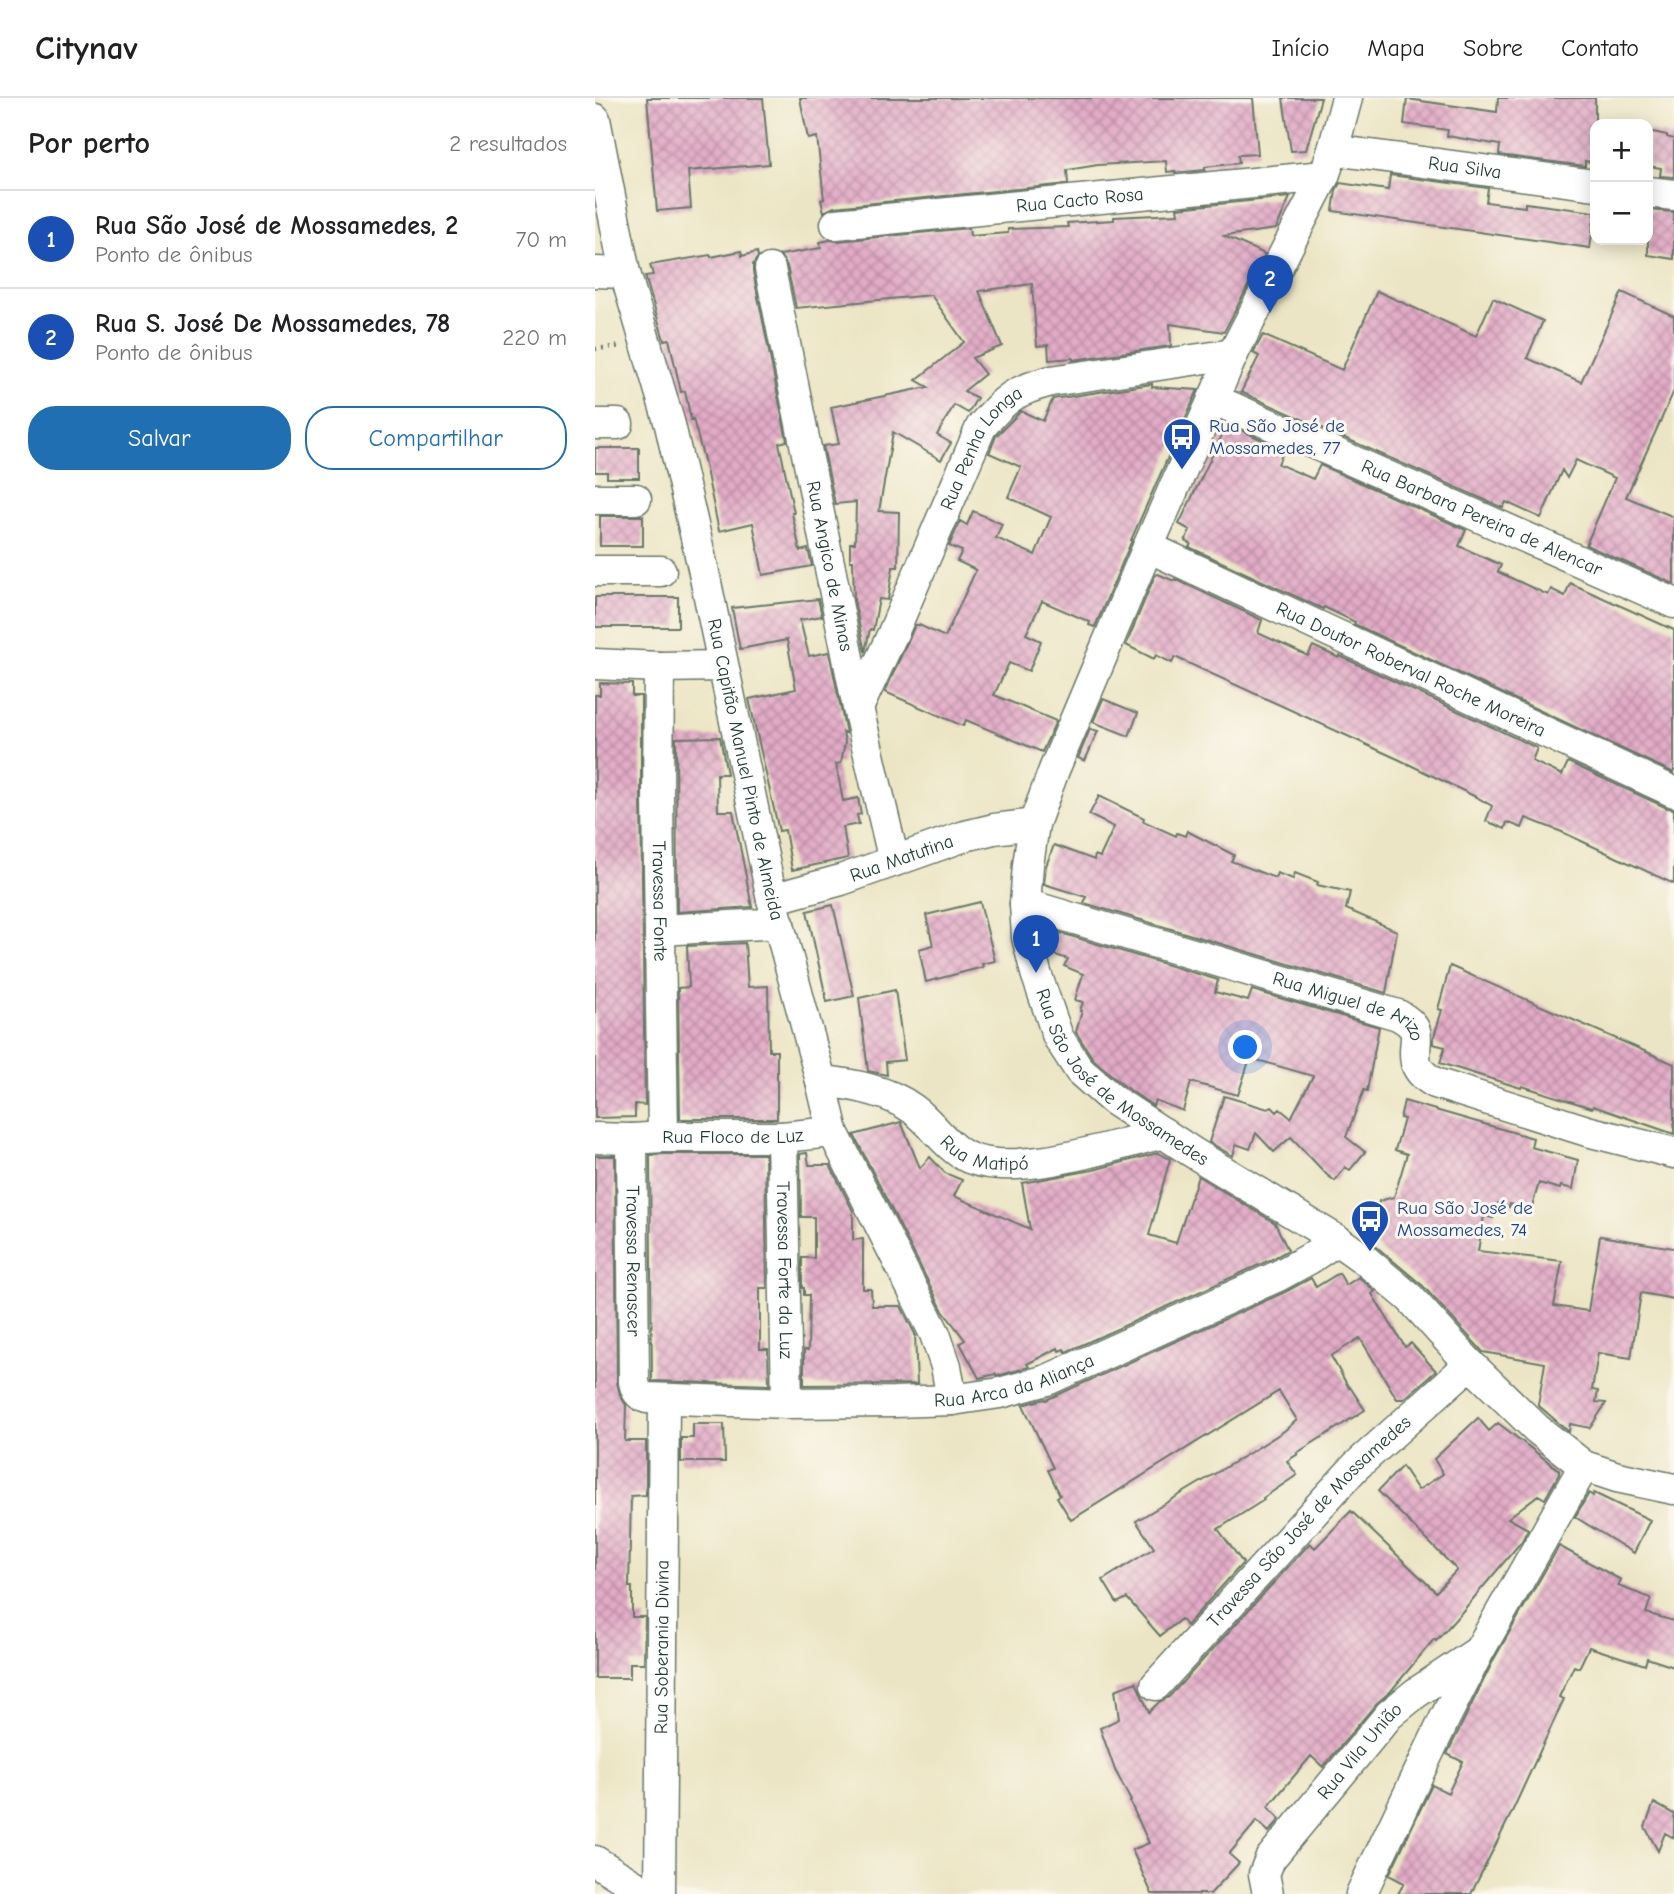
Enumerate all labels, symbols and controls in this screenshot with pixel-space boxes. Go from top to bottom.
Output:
text: Citynav [35,29,138,67]
text: Início [1271,34,1329,62]
text: Mapa [1367,34,1425,62]
text: Sobre [1463,34,1523,62]
text: Contato [1561,34,1639,62]
map controls [1590,119,1653,245]
button: + [1590,119,1653,182]
text: Por perto [28,126,150,161]
text: 2 resultados [449,130,567,157]
street label: Rua Silva [1427,152,1503,183]
button: − [1590,182,1653,245]
street label: Rua Cacto Rosa [1015,183,1145,217]
text: Rua São José de Mossamedes, 2 [95,211,458,241]
text: 1 [46,226,56,253]
text: 70 m [515,226,567,253]
text: Ponto de ônibus [95,241,253,268]
pin: 2 [1247,255,1293,313]
text: Rua S. José De Mossamedes, 78 [95,309,450,339]
text: 2 [45,324,57,351]
text: 220 m [502,324,567,351]
text: Ponto de ônibus [95,339,253,366]
street label: Rua Penha Longa [936,382,1026,513]
button: Salvar [28,406,291,470]
button: Compartilhar [305,406,567,470]
place label: Rua São José de Mossamedes, 77 [1209,415,1345,459]
bus stop icon: Rua São José de Mossamedes, 77 [1161,416,1203,471]
street label: Rua Barbara Pereira de Alencar [1358,455,1606,581]
street label: Rua Angico de Minas [802,479,857,653]
street label: Rua Doutor Roberval Roche Moreira [1273,597,1549,742]
street label: Rua Capitão Manuel Pinto de Almeida [703,617,788,923]
street label: Rua Matutina [847,830,956,887]
street label: Travessa Fonte [648,840,671,962]
pin: 1 [1013,915,1059,973]
street label: Rua Miguel de Arizo [1270,967,1427,1042]
street label: Rua São José de Mossamedes [1031,986,1212,1170]
your location [1228,1030,1262,1064]
street label: Rua Floco de Luz [662,1124,805,1148]
street label: Rua Matipó [935,1131,1029,1175]
street label: Travessa Forte da Luz [772,1181,797,1359]
street label: Travessa Renascer [621,1185,645,1337]
place label: Rua São José de Mossamedes, 74 [1397,1197,1533,1241]
bus stop icon: Rua São José de Mossamedes, 74 [1349,1198,1391,1253]
street label: Rua Arca da Aliança [934,1349,1098,1412]
street label: Travessa São José de Mossamedes [1203,1411,1416,1632]
street label: Rua Soberania Divina [650,1560,674,1734]
street label: Rua Vila União [1313,1698,1406,1804]

